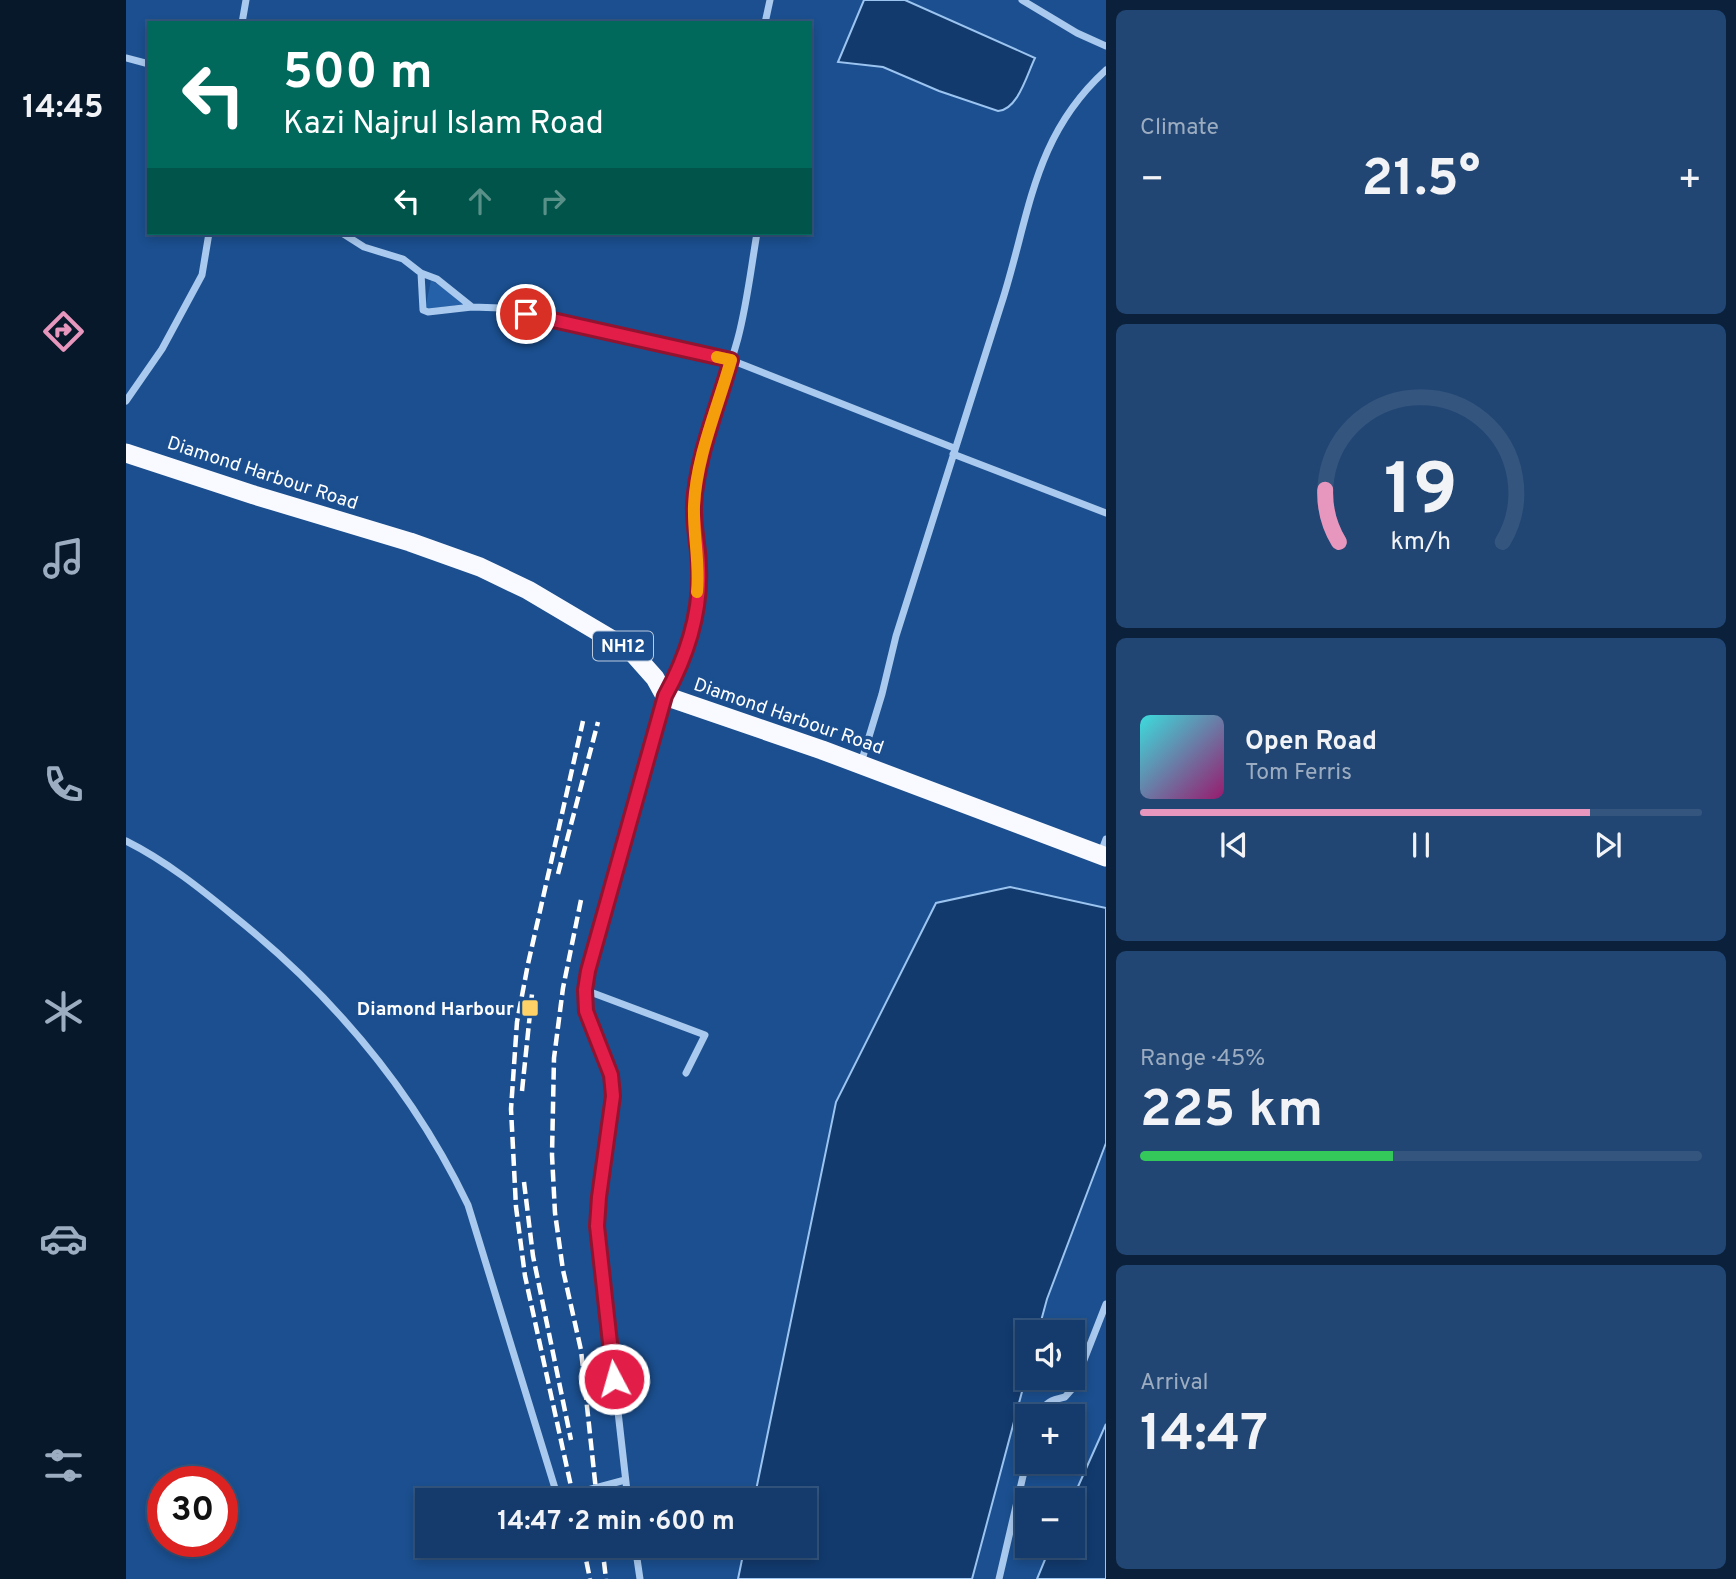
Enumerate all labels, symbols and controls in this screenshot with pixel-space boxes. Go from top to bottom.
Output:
text: 500 m [283,44,433,106]
icon: left [168,49,259,140]
text: 14:45 [22,89,104,129]
text: Kazi Najrul Islam Road [283,105,604,145]
text: Climate [1140,114,1219,143]
text: 21.5° [1362,148,1480,214]
text: − [1140,157,1165,206]
text: + [1677,157,1702,206]
icon: left [388,182,426,220]
icon: ahead [461,182,499,220]
icon: right [534,182,572,220]
pin [496,284,556,344]
icon: arrive [507,295,545,333]
icon: directions [39,307,88,356]
street label: Diamond Harbour Road [164,432,361,516]
text: 19 [1384,448,1458,540]
text: km/h [1391,526,1451,558]
icon: music [39,534,88,583]
road number: NH12 [593,632,653,660]
street label: Diamond Harbour Road [690,673,887,761]
text: Open Road [1245,726,1377,759]
text: Tom Ferris [1245,759,1352,788]
icon: phone [39,760,88,809]
icon: previous [1215,826,1253,864]
icon: pause [1402,826,1440,864]
icon: next [1589,826,1627,864]
icon: climate [39,987,88,1036]
place label: Diamond Harbour [357,998,514,1022]
marker: Diamond Harbour [520,998,540,1018]
text: Range · 45% [1140,1045,1265,1074]
text: 225 km [1140,1079,1323,1145]
icon: car [39,1214,88,1263]
map controls [1015,1320,1085,1558]
button: sound [1015,1320,1085,1390]
position arrow [577,1342,651,1416]
text: Arrival [1140,1369,1209,1398]
text: 14:47 [1140,1403,1268,1469]
button: + [1015,1404,1085,1474]
icon: filters [39,1441,88,1490]
speed limit sign: 30 [147,1466,238,1557]
button: − [1015,1488,1085,1558]
text: 14:47 · 2 min · 600 m [497,1506,735,1539]

